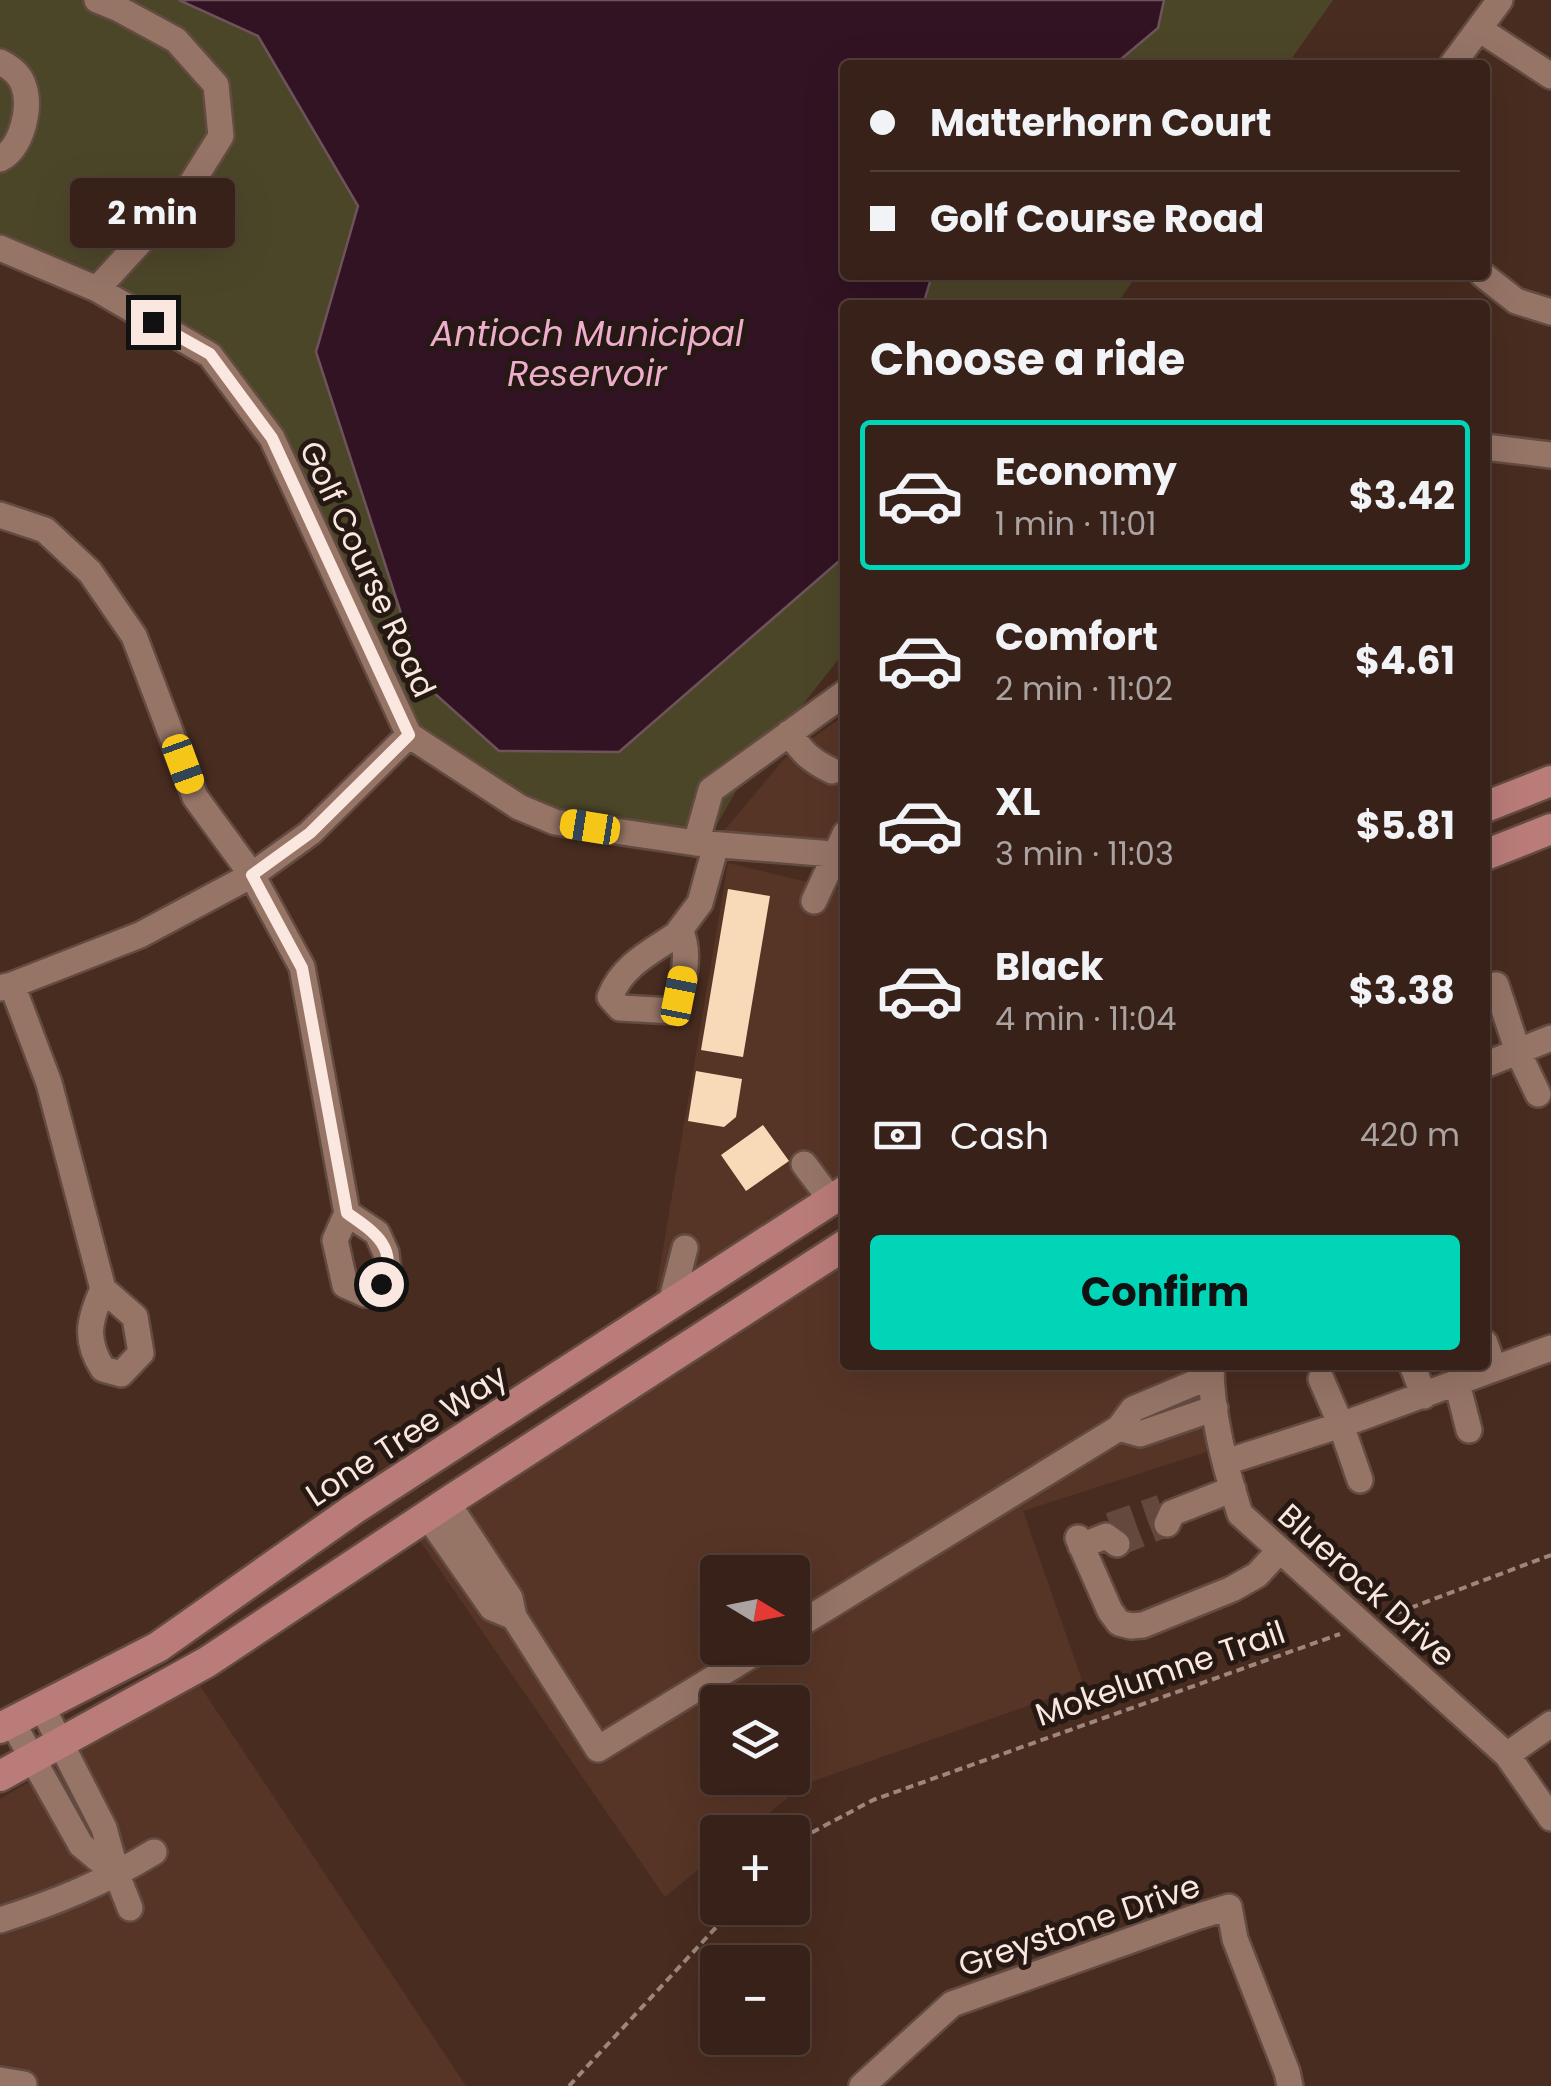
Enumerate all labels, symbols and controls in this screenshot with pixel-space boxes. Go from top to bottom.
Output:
text: Matterhorn Court [930,96,1271,149]
callout: 2 min [70,177,236,247]
text: 2 min [108,190,197,235]
text: Golf Course Road [930,192,1264,245]
route end [131,300,176,345]
water label: Antioch Municipal Reservoir [429,309,744,398]
text: Choose a ride [870,328,1185,391]
street label: Golf Course Road [289,433,447,705]
text: Economy [995,445,1177,498]
icon: car [875,450,965,540]
text: $3.42 [1349,469,1455,522]
text: 1 min · 11:01 [995,501,1157,546]
text: Comfort [995,610,1158,663]
icon: car [875,615,965,705]
text: $4.61 [1355,634,1455,687]
text: 2 min · 11:02 [995,666,1173,711]
car [159,731,207,797]
text: XL [995,775,1040,828]
icon: car [875,780,965,870]
text: $5.81 [1356,799,1455,852]
car [558,807,622,847]
text: 3 min · 11:03 [995,831,1174,876]
text: Black [995,940,1104,993]
icon: car [875,945,965,1035]
car [659,964,699,1028]
text: $3.38 [1349,964,1455,1017]
text: 4 min · 11:04 [995,996,1176,1041]
icon: cash [870,1108,925,1163]
text: Cash [950,1109,1049,1162]
text: 420 m [1360,1112,1460,1157]
button: Confirm [870,1235,1460,1350]
route start [359,1262,404,1307]
street label: Lone Tree Way [297,1353,515,1517]
street label: Bluerock Drive [1268,1493,1466,1677]
north arrow [700,1555,810,1665]
map controls [700,1555,810,2055]
street label: Mokelumne Trail [1029,1609,1291,1737]
button: layers [700,1685,810,1795]
button: + [700,1815,810,1925]
street label: Greystone Drive [952,1863,1206,1987]
button: − [700,1945,810,2055]

